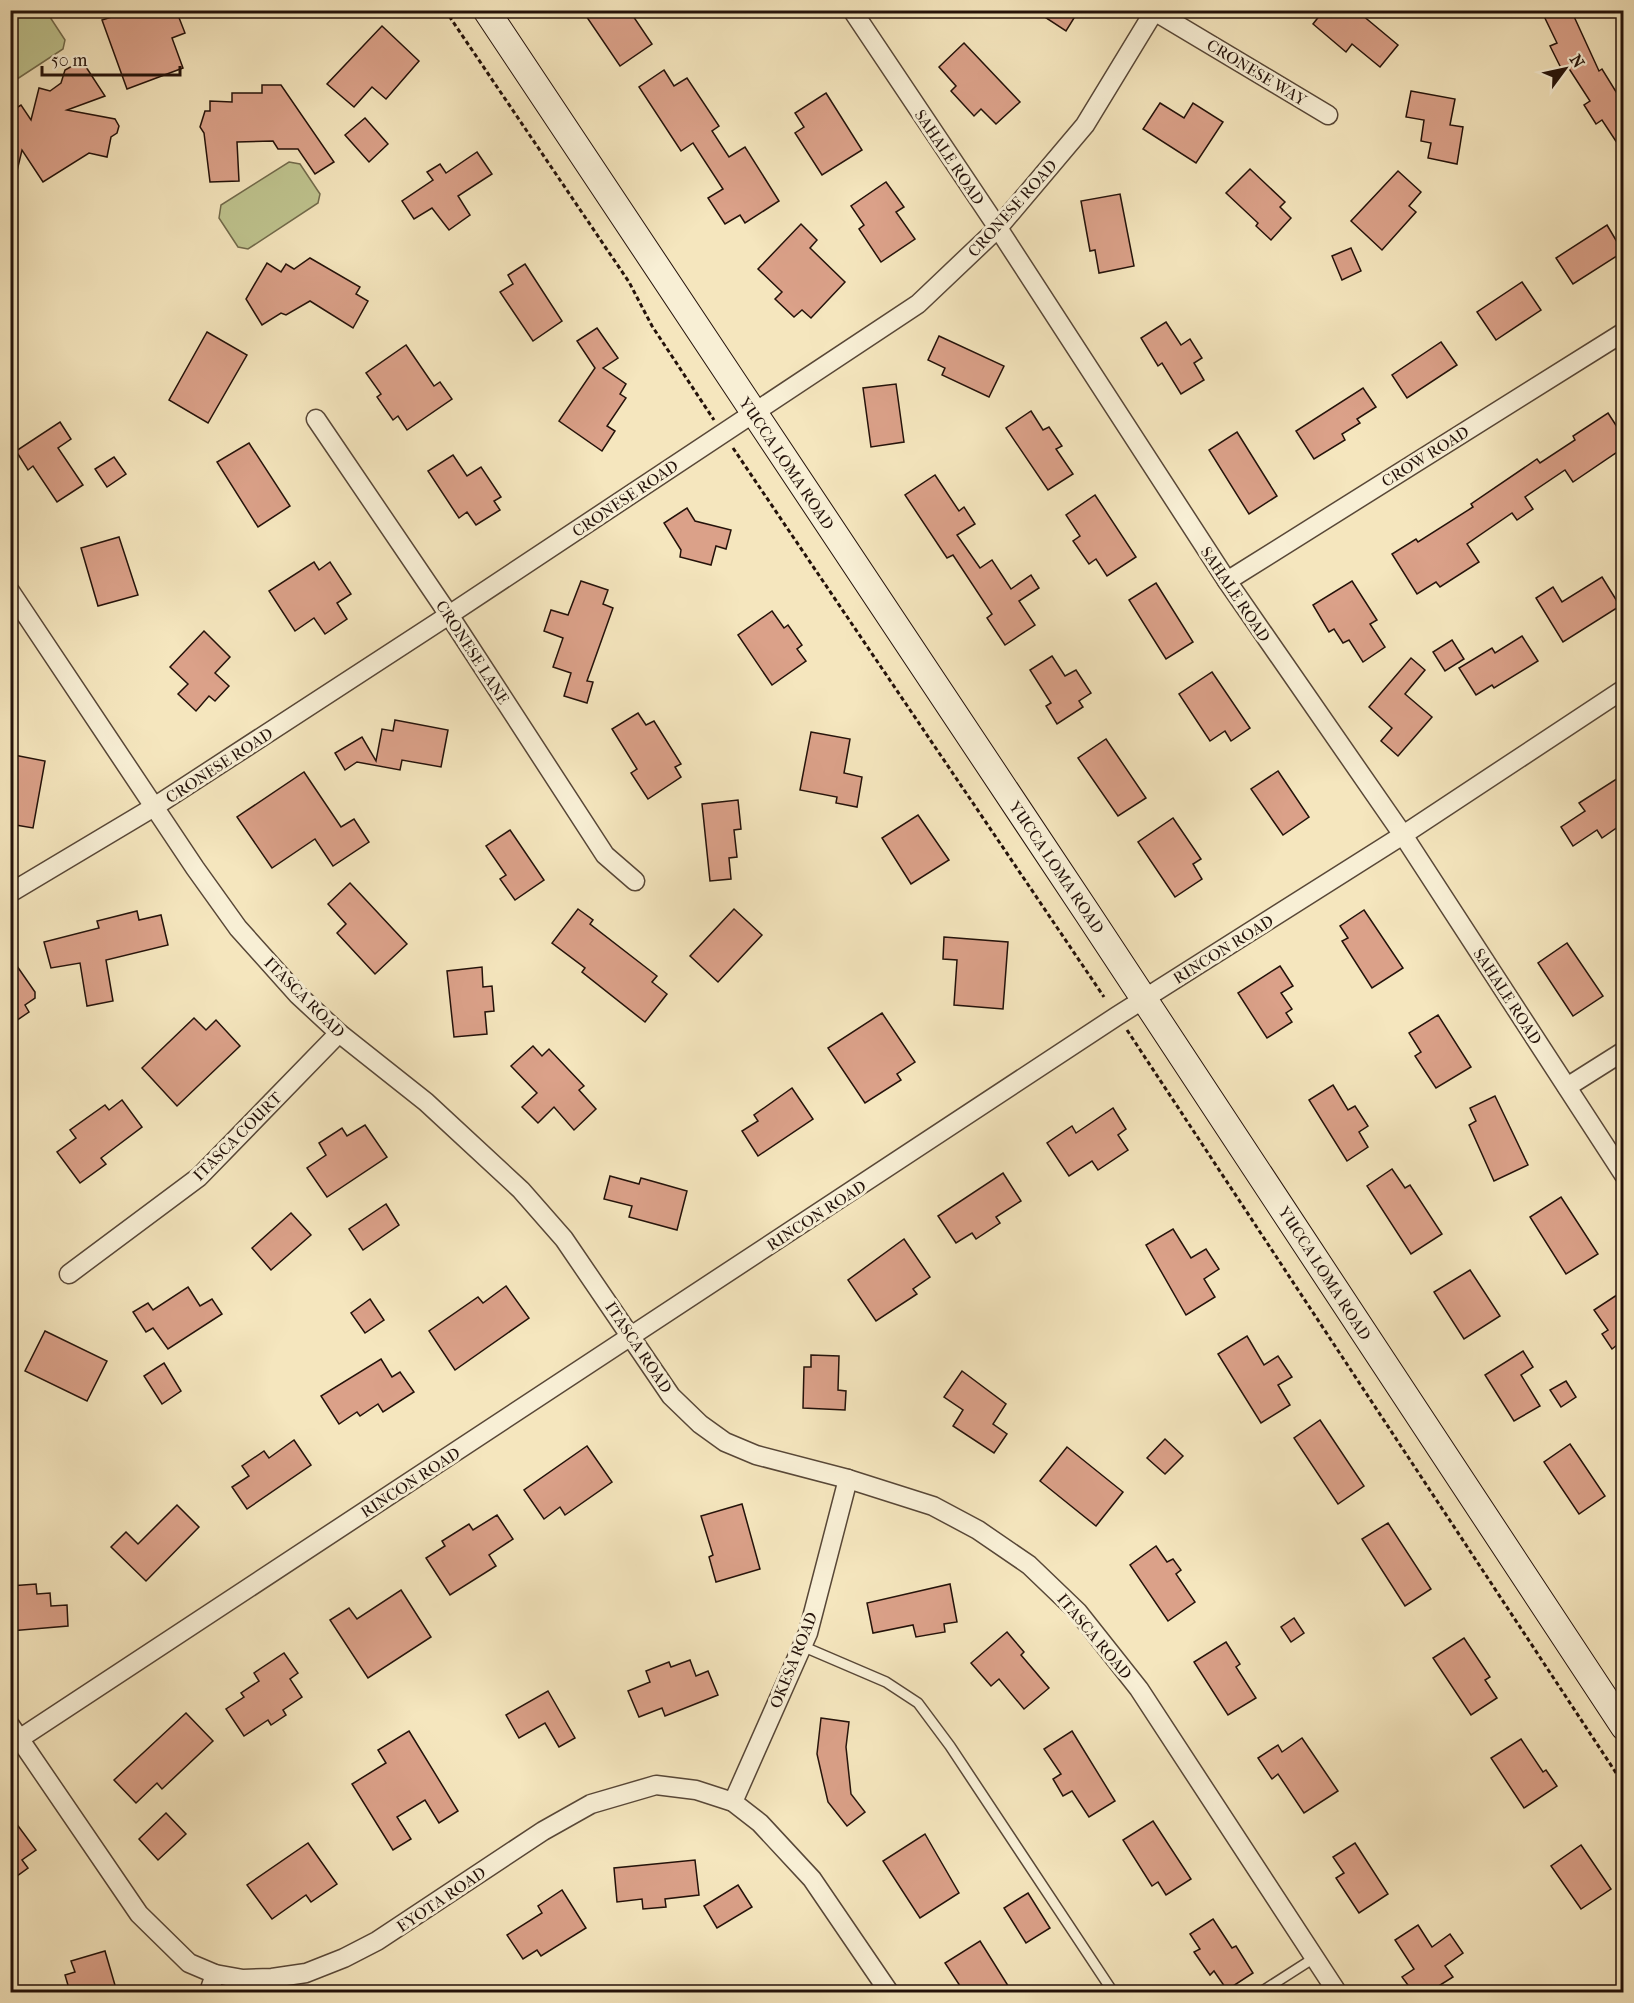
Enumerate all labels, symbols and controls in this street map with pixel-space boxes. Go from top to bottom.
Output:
street label: CRONESE WAY [1203,35,1311,110]
scale bar [42,39,180,77]
north arrow [1535,39,1595,99]
text: 50 m [51,50,88,71]
text: N [1566,51,1589,72]
street label: SAHALE ROAD [911,106,988,208]
street label: CRONESE ROAD [964,156,1061,261]
street label: YUCCA LOMA ROAD [735,393,838,533]
street label: CROW ROAD [1378,422,1472,491]
street label: CRONESE ROAD [569,456,682,541]
street label: SAHALE ROAD [1197,543,1274,645]
street label: CRONESE LANE [432,597,513,708]
street label: CRONESE ROAD [162,724,276,807]
street label: YUCCA LOMA ROAD [1005,797,1108,937]
street label: RINCON ROAD [1170,911,1277,988]
street label: SAHALE ROAD [1469,945,1546,1048]
street label: ITASCA ROAD [260,953,349,1042]
street label: ITASCA COURT [189,1088,286,1185]
street label: RINCON ROAD [763,1176,870,1255]
street label: YUCCA LOMA ROAD [1274,1202,1375,1344]
street label: ITASCA ROAD [601,1298,676,1397]
street label: RINCON ROAD [357,1443,464,1522]
street label: ITASCA ROAD [1053,1590,1136,1683]
street label: OKESA ROAD [766,1609,821,1711]
street label: EYOTA ROAD [393,1863,489,1936]

